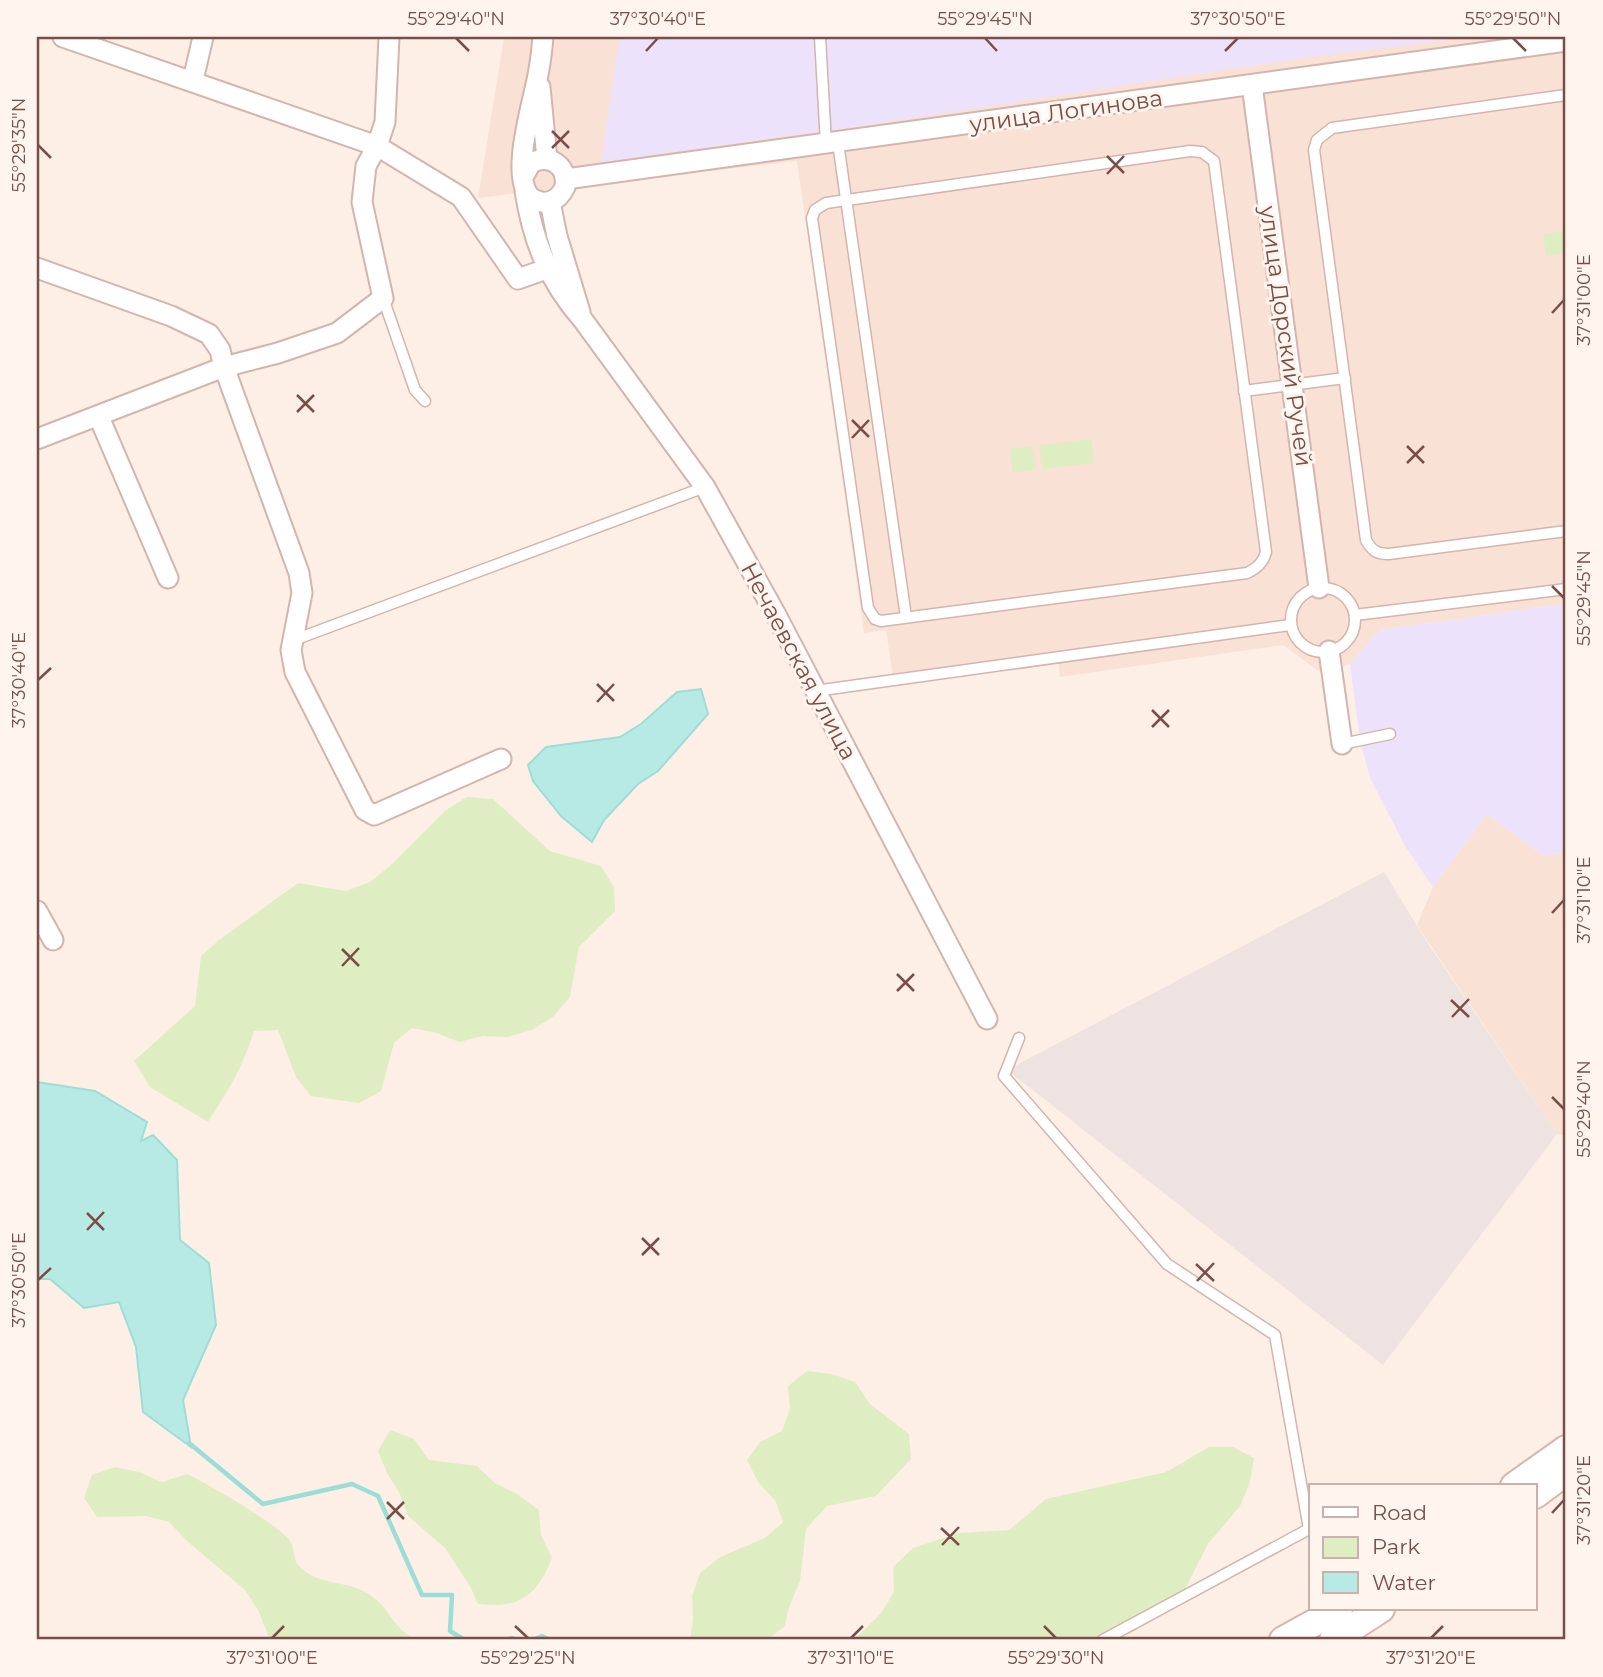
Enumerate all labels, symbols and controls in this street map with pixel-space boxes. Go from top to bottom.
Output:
text: 55°29'40"N [407,8,505,30]
text: 37°30'40"E [610,8,706,30]
text: 55°29'45"N [937,8,1033,30]
text: 37°30'50"E [1190,8,1286,30]
text: 55°29'50"N [1465,8,1561,30]
street label: улица Логинова [967,84,1164,139]
text: 55°29'35"N [8,98,30,192]
street label: улица Дорский Ручей [1254,203,1318,468]
text: 37°31'00"E [1573,254,1595,346]
text: 55°29'45"N [1573,550,1595,646]
street label: Нечаевская улица [735,557,863,765]
text: 37°30'40"E [8,632,30,728]
text: 37°31'10"E [1573,857,1595,943]
text: 55°29'40"N [1573,1060,1595,1158]
text: 37°30'50"E [8,1232,30,1328]
text: 37°31'20"E [1573,1455,1595,1545]
legend [1309,1484,1536,1610]
text: Road [1372,1500,1427,1525]
text: Park [1372,1534,1420,1559]
text: Water [1372,1570,1436,1595]
text: 37°31'00"E [226,1647,318,1669]
text: 55°29'25"N [480,1647,576,1669]
text: 37°31'10"E [808,1647,894,1669]
text: 55°29'30"N [1008,1647,1104,1669]
text: 37°31'20"E [1386,1647,1476,1669]

